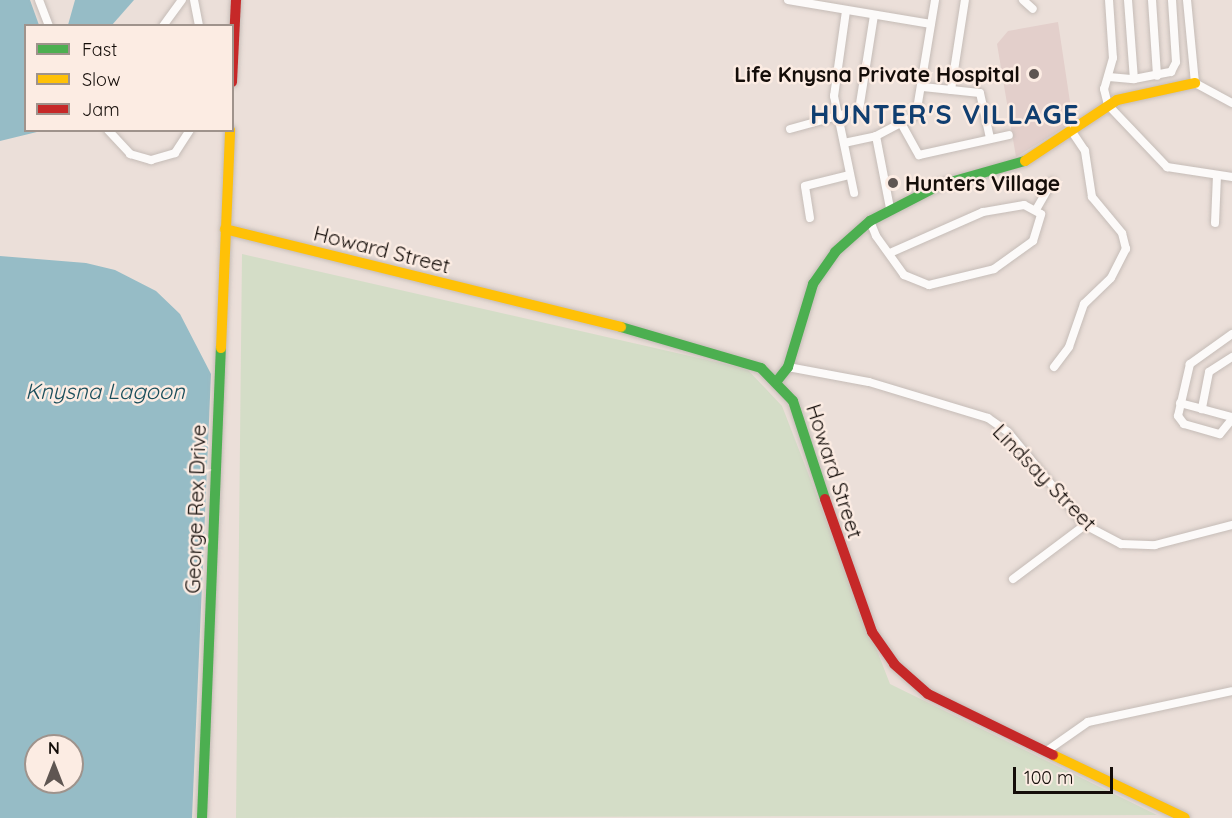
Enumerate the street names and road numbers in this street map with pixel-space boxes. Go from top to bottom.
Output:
street label: Howard Street [311,220,453,278]
street label: Howard Street [801,401,869,541]
street label: Lindsay Street [988,418,1102,536]
street label: George Rex Drive [179,424,211,594]

